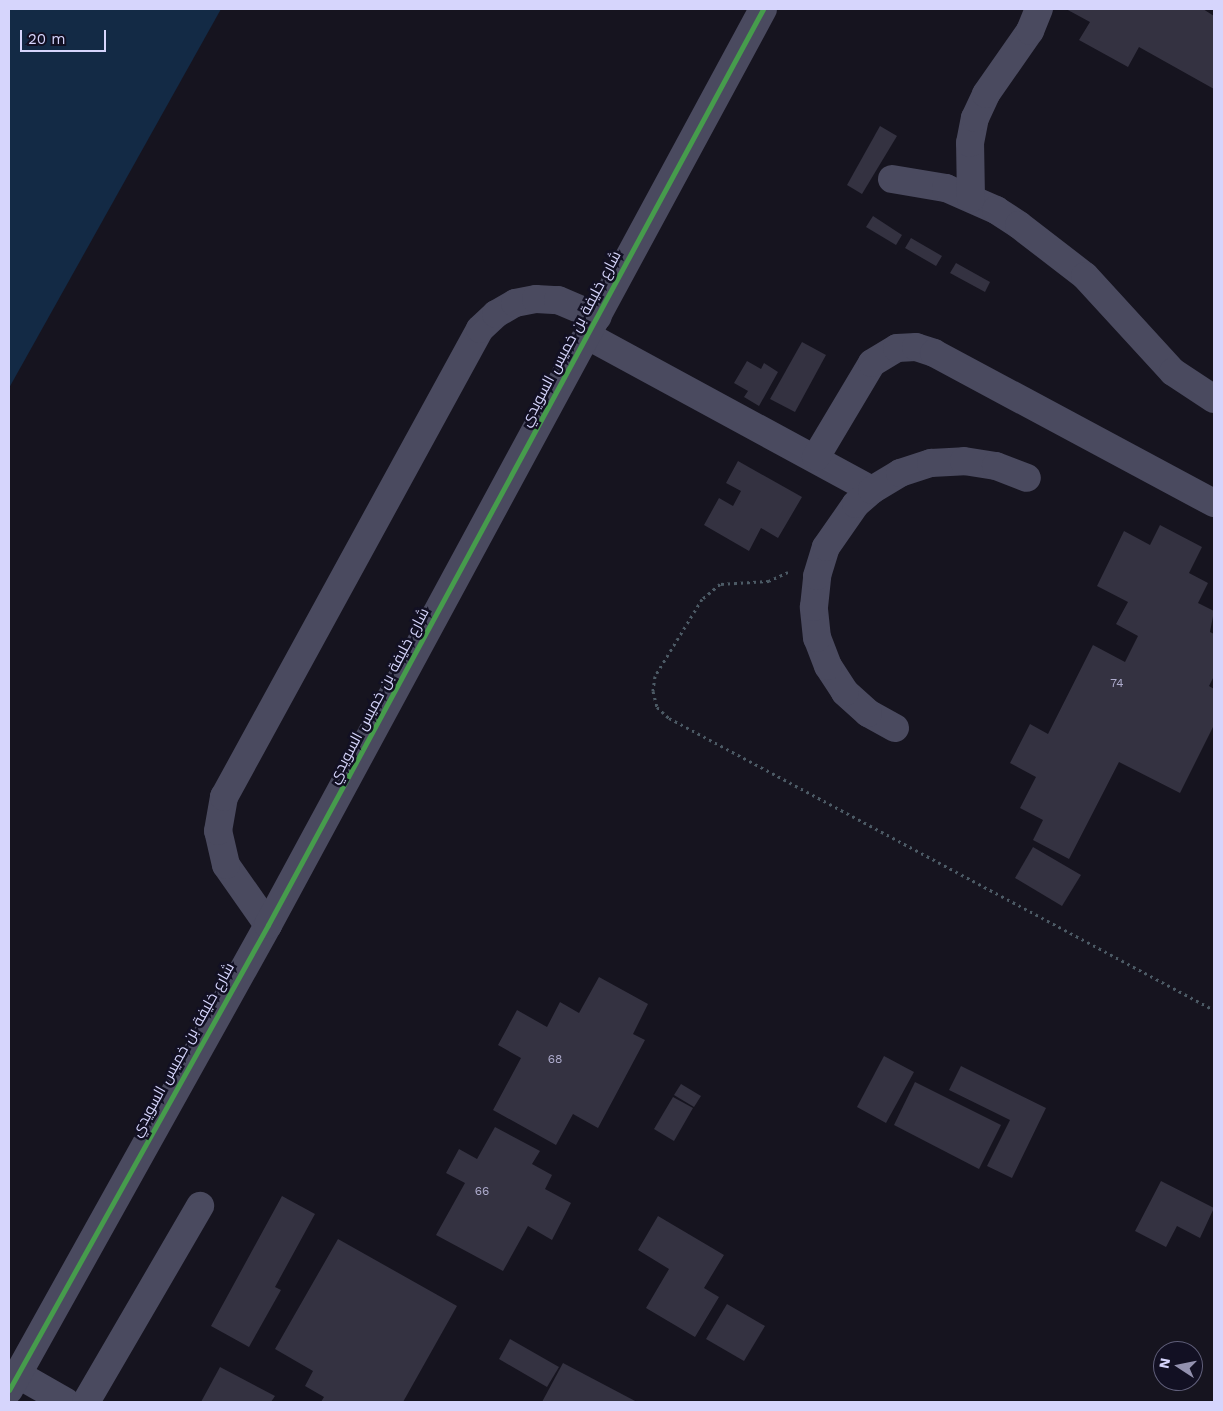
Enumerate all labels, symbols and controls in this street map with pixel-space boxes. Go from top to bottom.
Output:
scale bar [22,20,109,52]
text: 20 m [28,30,66,48]
street label: شارع خليفة بن خميس السويدي [517,248,625,430]
street label: شارع خليفة بن خميس السويدي [325,605,433,787]
house number: 74 [1110,677,1124,691]
street label: شارع خليفة بن خميس السويدي [128,960,238,1140]
house number: 68 [548,1053,562,1067]
house number: 66 [475,1185,489,1199]
north arrow [1153,1341,1203,1391]
text: N [1155,1357,1173,1370]

